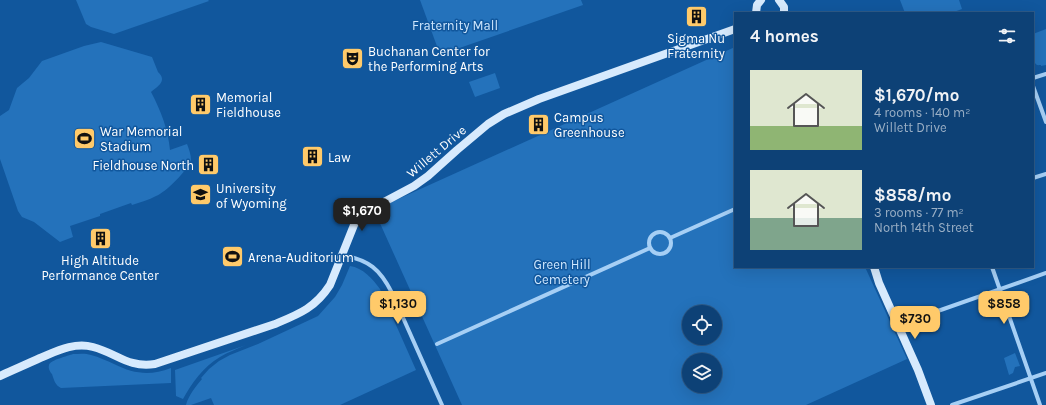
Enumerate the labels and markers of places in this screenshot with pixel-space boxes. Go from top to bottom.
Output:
building icon: Sigma Nu Fraternity [683,3,709,29]
place label: Sigma Nu Fraternity [667,31,725,61]
place label: Buchanan Center for the Performing Arts [368,44,490,74]
theatre icon: Buchanan Center for the Performing Arts [339,45,365,71]
place label: Memorial Fieldhouse [216,90,281,120]
building icon: Memorial Fieldhouse [188,91,214,117]
place label: Campus Greenhouse [554,110,625,140]
building icon: Campus Greenhouse [525,111,551,137]
place label: War Memorial Stadium [100,124,182,154]
sports icon: War Memorial Stadium [71,125,97,151]
building icon: Law [300,144,326,170]
place label: Law [328,150,351,165]
building icon: Fieldhouse North [196,152,222,178]
place label: Fieldhouse North [92,158,194,173]
place label: University of Wyoming [216,181,287,211]
school or university icon: University of Wyoming [188,182,214,208]
pin: $1,670 [329,198,395,232]
building icon: High Altitude Performance Center [87,225,113,251]
sports icon: Arena-Auditorium [219,244,245,270]
place label: Arena-Auditorium [248,250,354,265]
place label: High Altitude Performance Center [41,253,159,283]
pin: $1,130 [365,291,431,325]
pin: $858 [980,291,1028,325]
pin: $730 [891,306,939,340]

